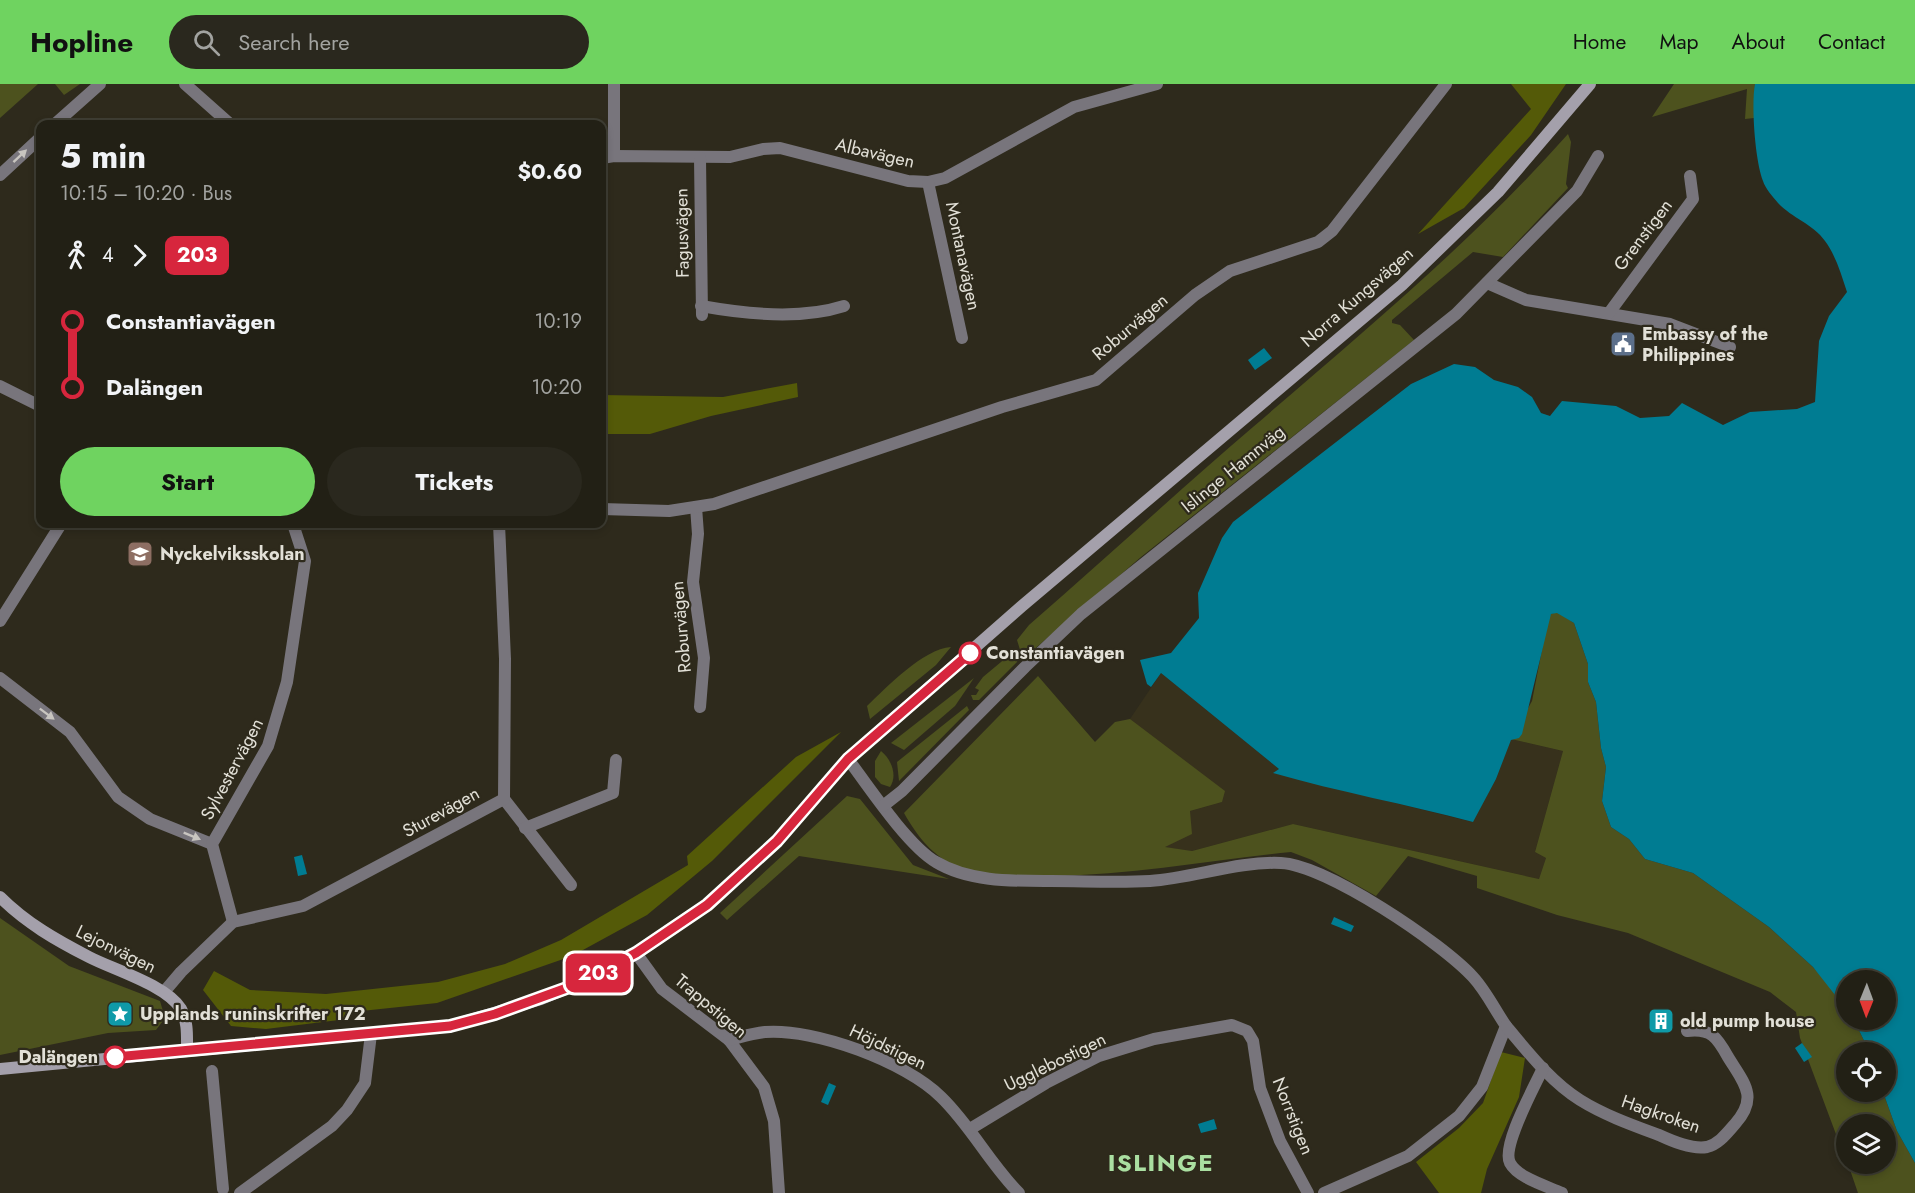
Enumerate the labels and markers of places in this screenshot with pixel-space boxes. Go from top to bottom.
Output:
place label: Embassy of the Philippines [1642,321,1768,368]
public building icon: Embassy of the Philippines [1608,329,1638,359]
school or university icon: Nyckelviksskolan [125,539,155,569]
place label: Nyckelviksskolan [160,541,305,567]
place label: Constantiavägen [986,640,1125,666]
marker: Constantiavägen [959,642,981,664]
place icon: Upplands runinskrifter 172 [105,999,135,1029]
place label: Upplands runinskrifter 172 [140,1001,366,1027]
building icon: old pump house [1646,1006,1676,1036]
place label: old pump house [1680,1008,1814,1034]
place label: Dalängen [18,1044,98,1070]
marker: Dalängen [104,1046,126,1068]

